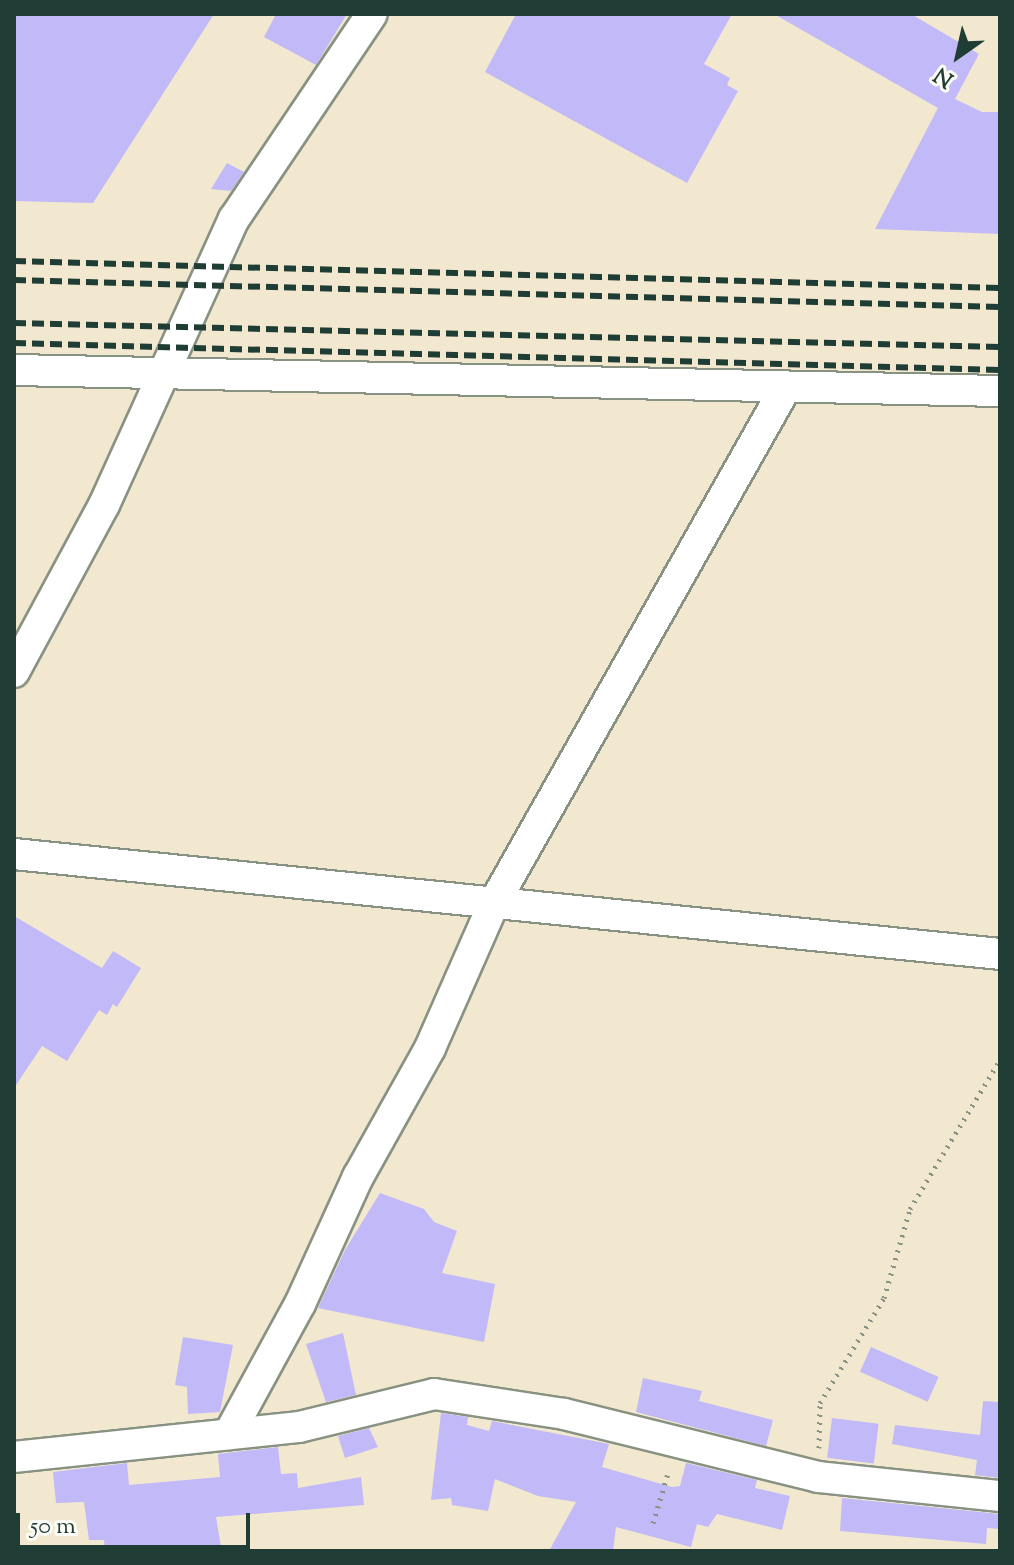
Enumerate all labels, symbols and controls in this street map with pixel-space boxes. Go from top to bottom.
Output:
north arrow [918,16,998,96]
text: N [928,58,961,94]
scale bar [20,1497,254,1547]
text: 50 m [30,1510,76,1544]

